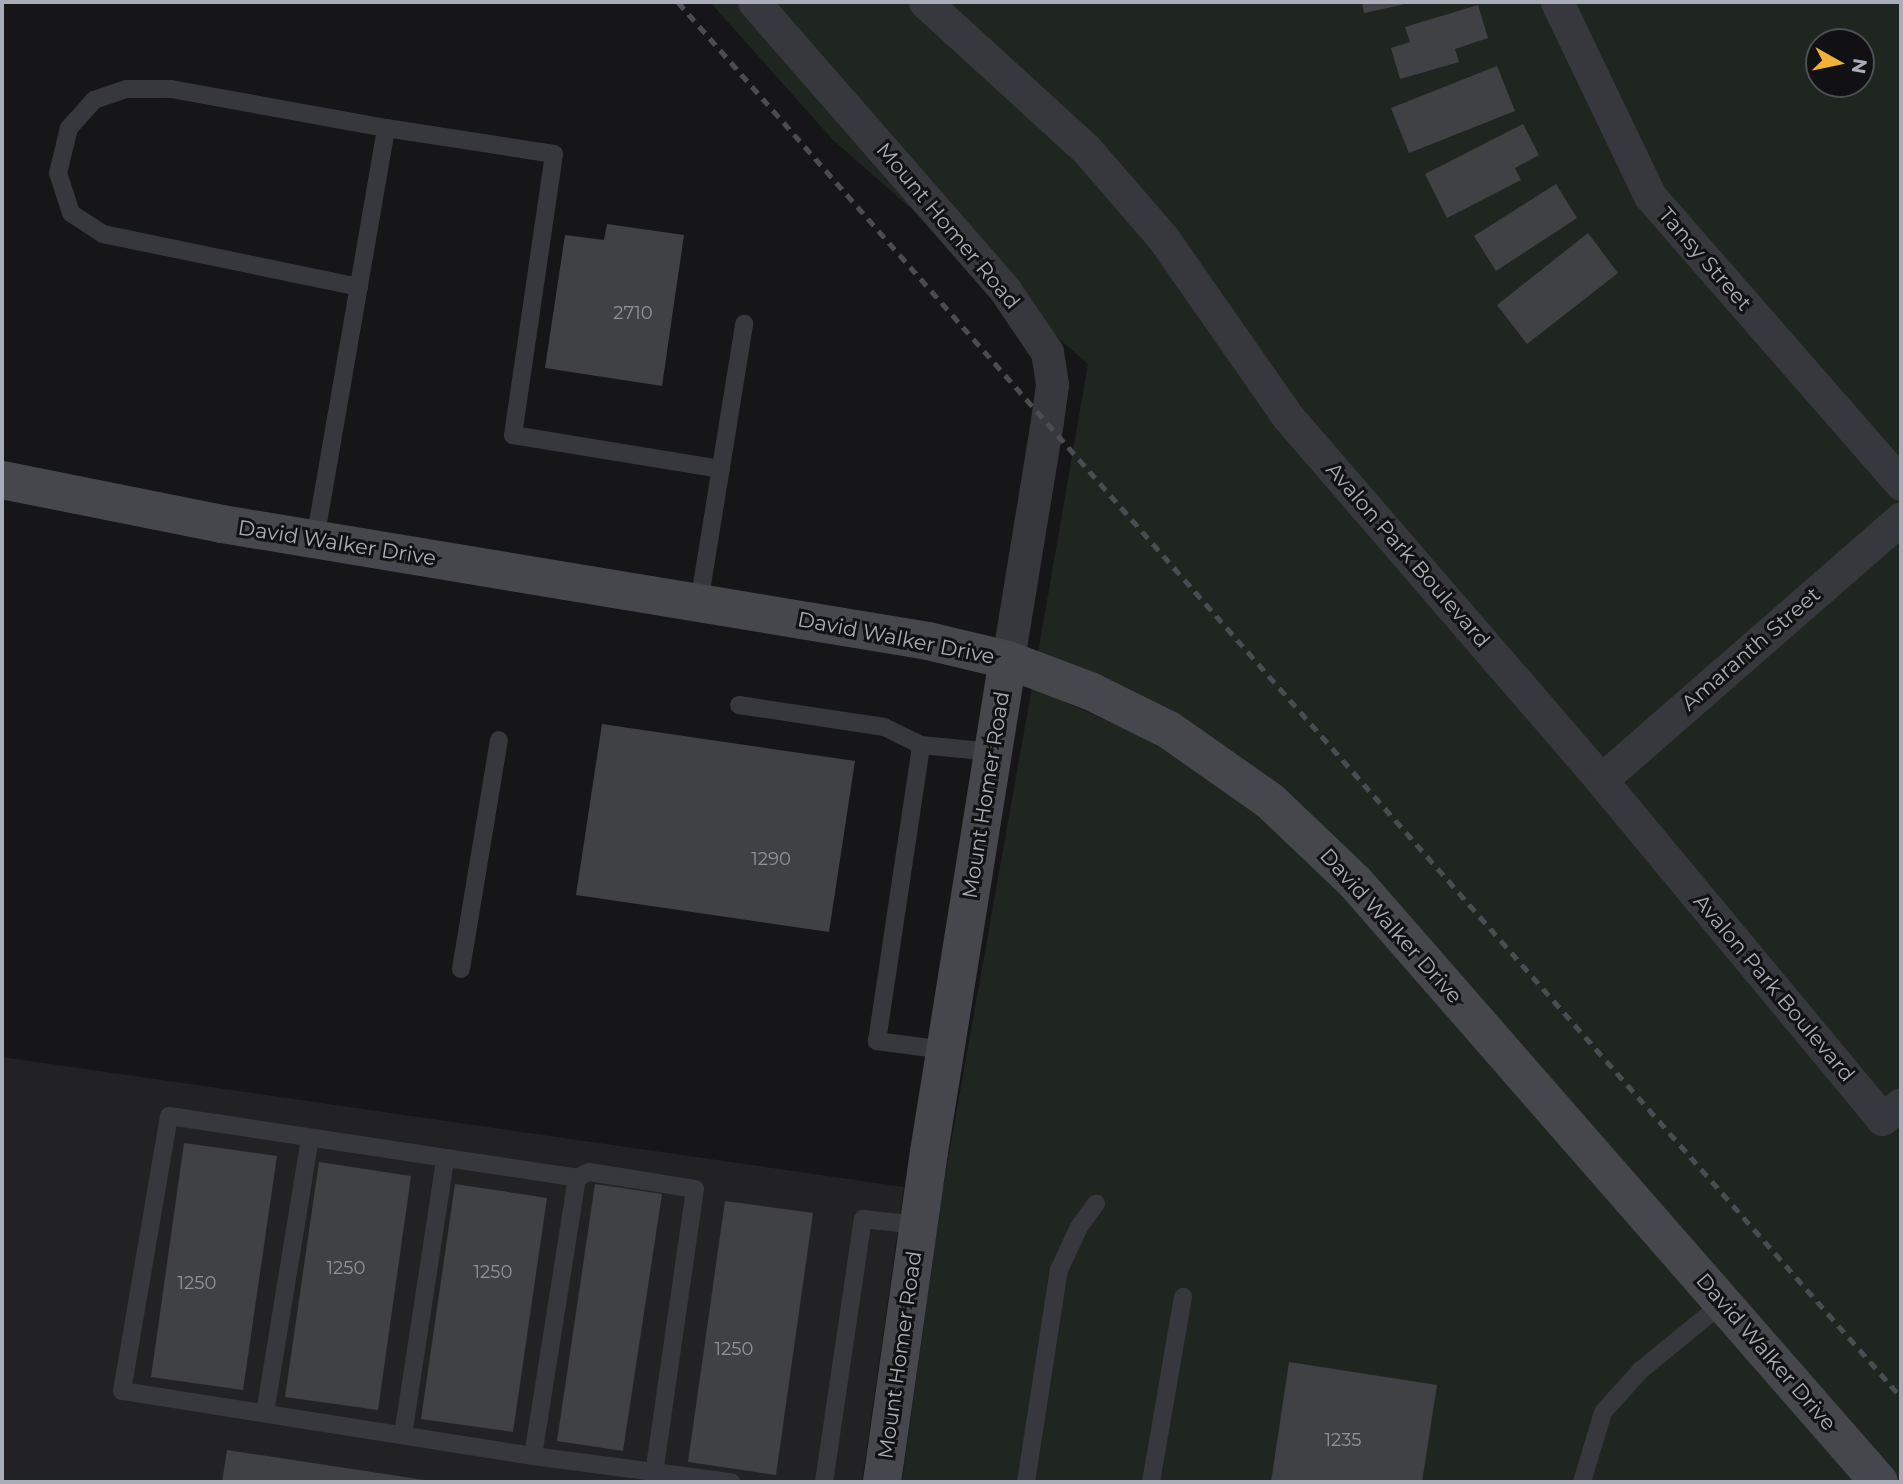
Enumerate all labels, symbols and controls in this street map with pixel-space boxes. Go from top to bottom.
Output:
north arrow [1805,28,1875,98]
text: N [1847,57,1872,75]
street label: Mount Homer Road [871,138,1025,314]
street label: Tansy Street [1653,202,1757,316]
house number: 2710 [613,302,653,324]
street label: Avalon Park Boulevard [1321,457,1495,653]
street label: David Walker Drive [236,515,438,571]
street label: Amaranth Street [1676,582,1826,716]
street label: David Walker Drive [795,607,997,669]
street label: Mount Homer Road [957,690,1015,900]
street label: David Walker Drive [1315,843,1467,1009]
house number: 1290 [751,848,791,870]
street label: Avalon Park Boulevard [1688,889,1860,1087]
street label: Mount Homer Road [873,1249,927,1461]
house number: 1250 [327,1257,365,1279]
house number: 1250 [474,1261,512,1283]
street label: David Walker Drive [1691,1268,1841,1436]
house number: 1250 [178,1272,216,1294]
house number: 1250 [715,1338,753,1360]
house number: 1235 [1325,1429,1361,1451]

